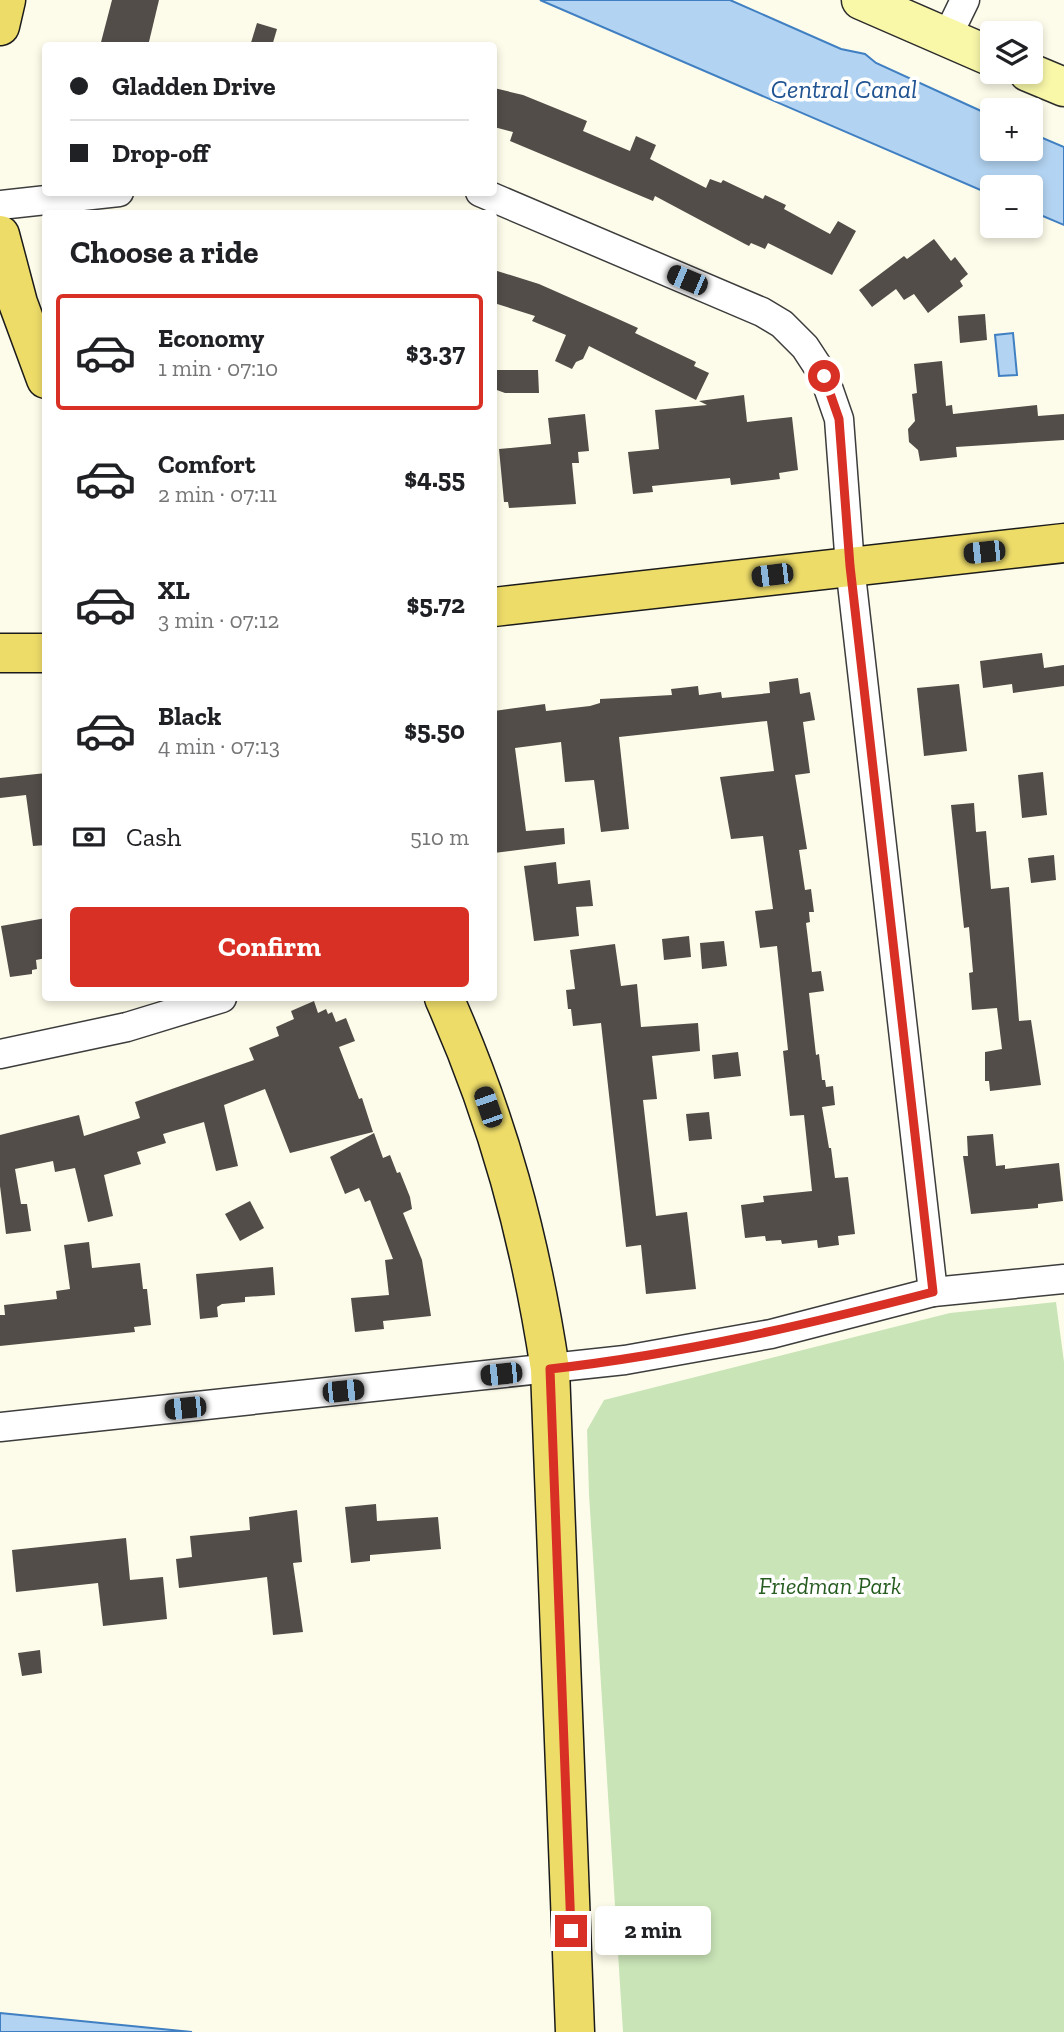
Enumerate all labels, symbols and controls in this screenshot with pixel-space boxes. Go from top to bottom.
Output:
map controls [980,21,1043,238]
button: layers [980,21,1043,84]
text: Gladden Drive [112,70,276,102]
water label: Central Canal [771,73,917,105]
button: + [980,98,1043,161]
text: Drop-off [112,137,209,169]
button: − [980,175,1043,238]
text: Choose a ride [70,233,258,271]
car [664,262,711,298]
icon: car [74,321,137,384]
text: Economy [158,322,264,354]
text: $3.37 [406,336,465,368]
text: 1 min · 07:10 [158,354,278,382]
route start [808,360,840,392]
icon: car [74,447,137,510]
text: Comfort [158,448,255,480]
text: $4.55 [404,462,465,494]
text: 2 min · 07:11 [158,480,277,508]
car [963,539,1006,565]
car [750,562,795,588]
icon: car [74,573,137,636]
text: XL [158,574,190,606]
text: $5.72 [407,588,465,620]
text: 3 min · 07:12 [158,606,279,634]
icon: car [74,699,137,762]
text: Black [158,700,221,732]
text: $5.50 [404,714,465,746]
text: 4 min · 07:13 [158,732,280,760]
icon: cash [70,818,108,856]
text: Cash [126,821,181,853]
text: 510 m [410,823,469,851]
button: Confirm [70,907,469,987]
car [472,1084,505,1130]
car [480,1361,523,1387]
car [322,1378,365,1404]
car [164,1395,207,1421]
park label: Friedman Park [759,1571,902,1600]
callout: 2 min [596,1906,711,1955]
route end [555,1915,587,1947]
text: 2 min [624,1916,682,1944]

